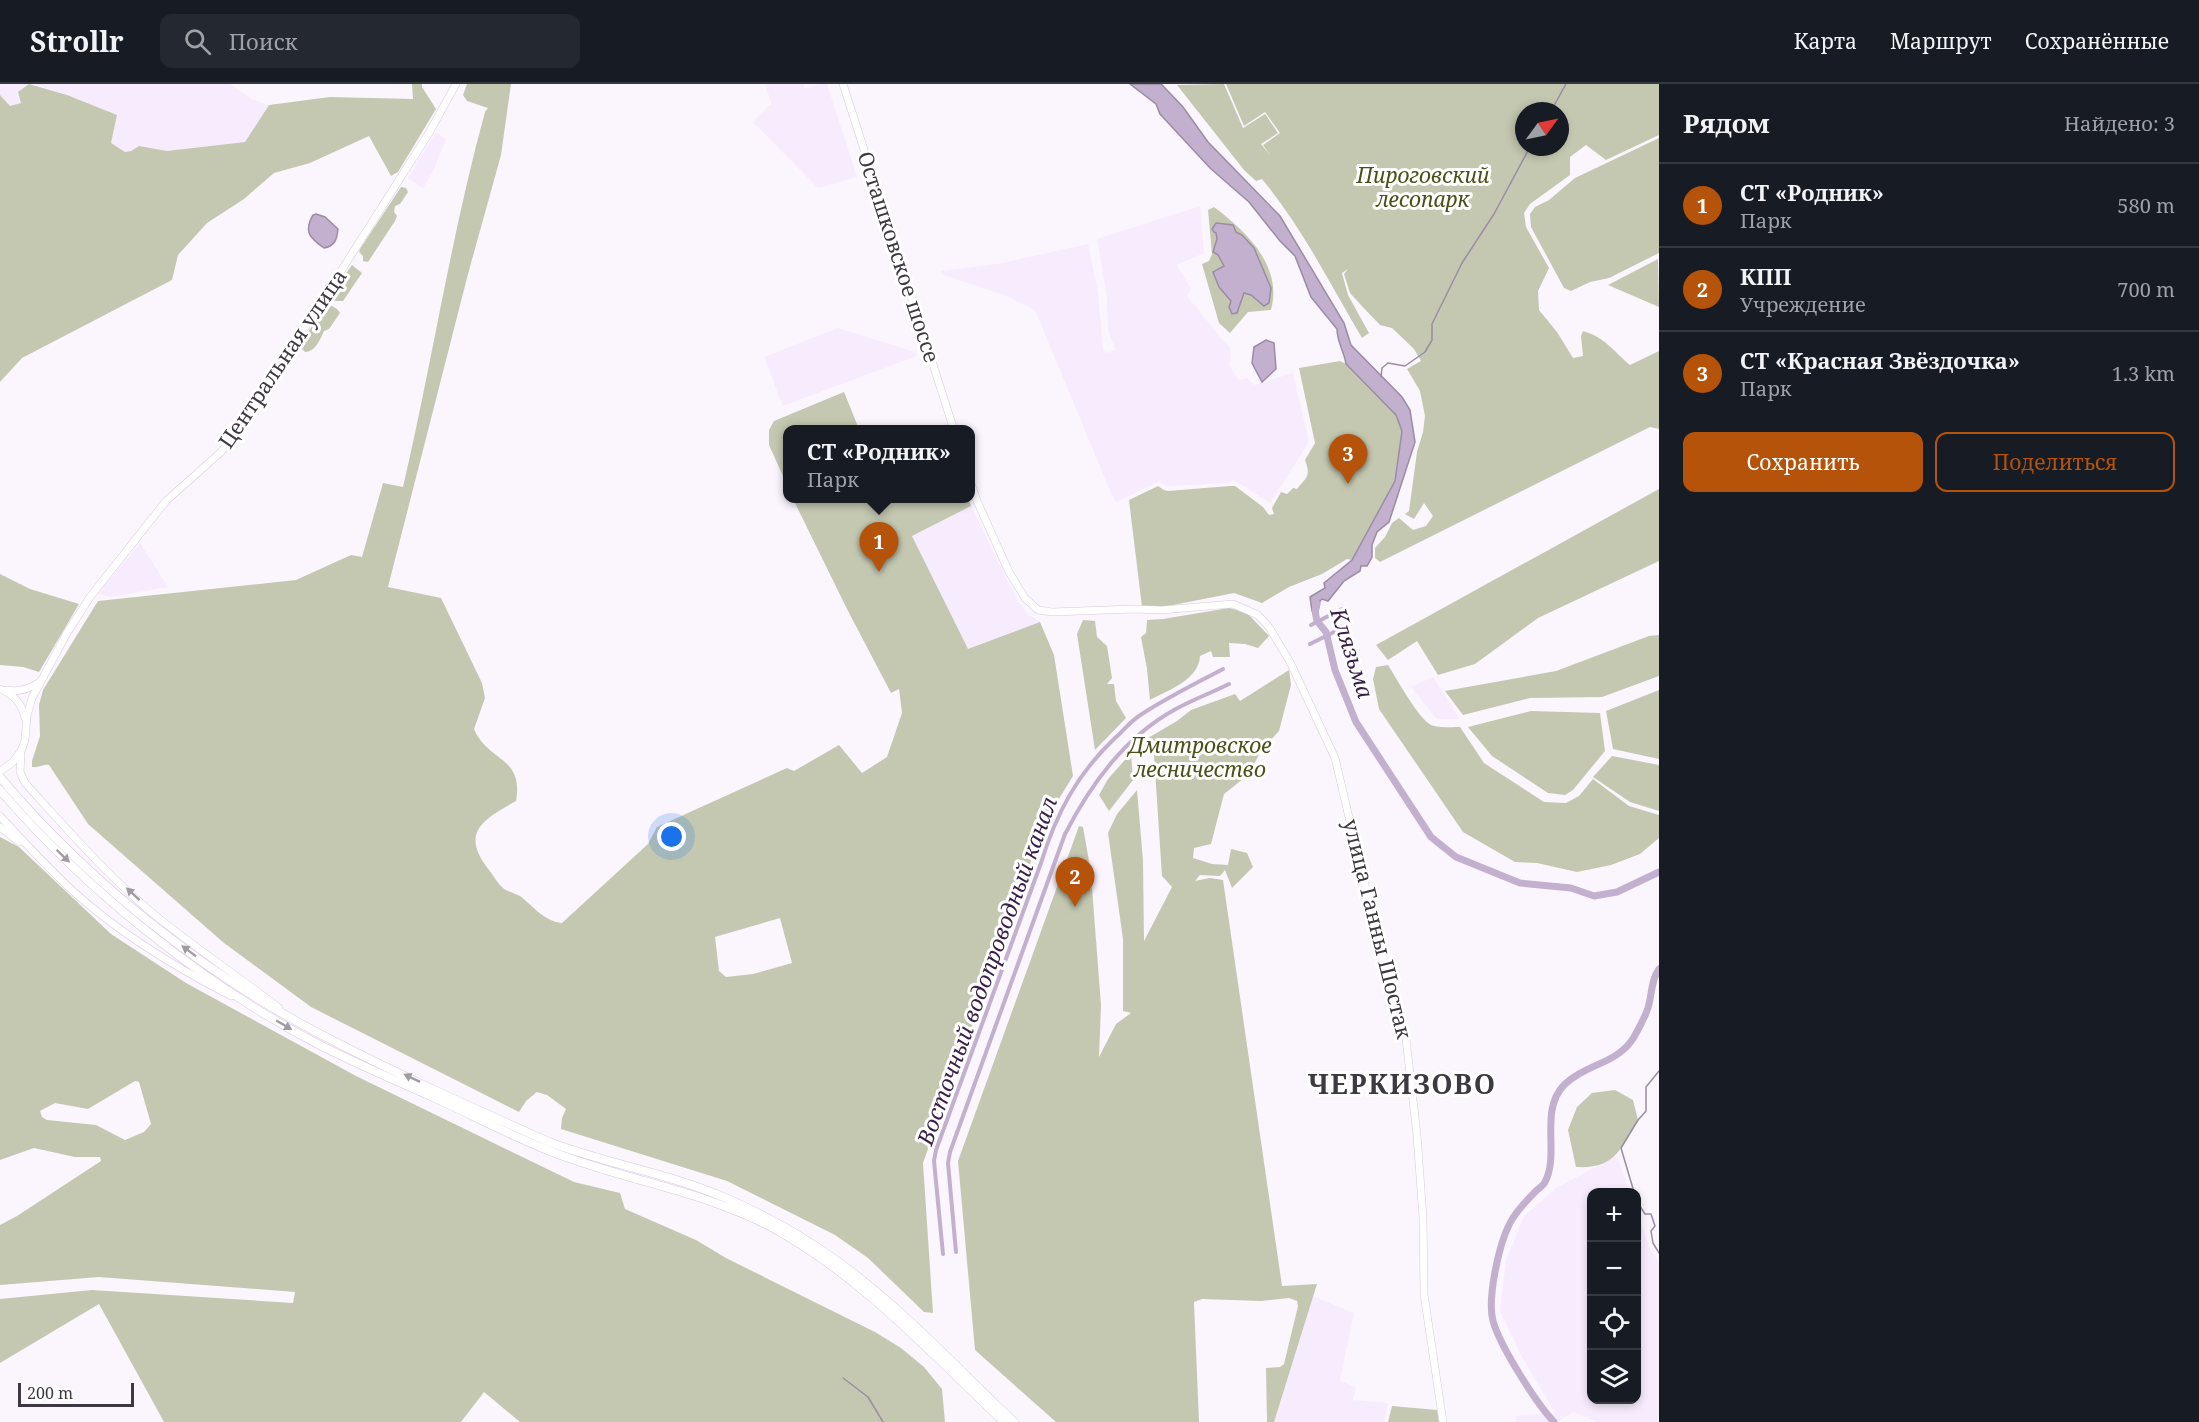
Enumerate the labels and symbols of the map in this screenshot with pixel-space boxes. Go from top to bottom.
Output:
north arrow [1515,102,1569,156]
street label: Осташковское шоссе [852,148,946,366]
park label: Пироговский лесопарк [1355,161,1490,213]
street label: Центральная улица [212,263,353,454]
pin: 3 [1328,434,1368,484]
pin: 1 [860,522,898,572]
water label: Клязьма [1324,603,1382,702]
park label: Дмитровское лесничество [1126,731,1272,783]
water label: Восточный водопроводный канал [909,792,1063,1150]
street label: улица Ганны Шостак [1337,816,1419,1042]
your location [657,822,686,851]
one-way arrow [56,849,71,863]
pin: 2 [1056,858,1094,907]
one-way arrow [126,888,140,902]
one-way arrow [181,945,196,957]
one-way arrow [276,1019,292,1030]
district label: ЧЕРКИЗОВО [1308,1065,1496,1102]
one-way arrow [404,1074,421,1083]
scale bar [18,1380,134,1408]

